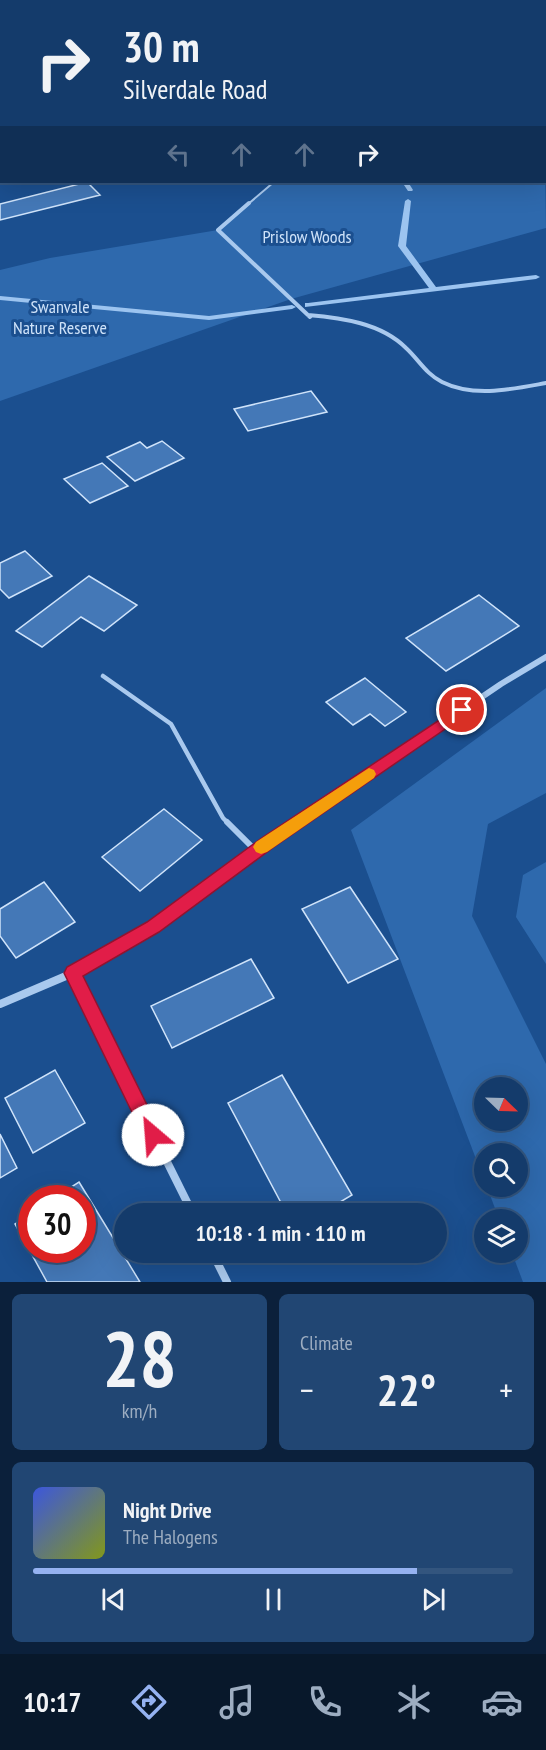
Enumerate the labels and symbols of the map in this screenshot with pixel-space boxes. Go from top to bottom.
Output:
park label: Prislow Woods [262,225,352,248]
park label: Swanvale Nature Reserve [13,295,107,339]
pin [436,684,487,735]
north arrow [474,1077,528,1131]
position arrow [121,1103,185,1167]
speed limit sign: 30 [18,1185,96,1263]

